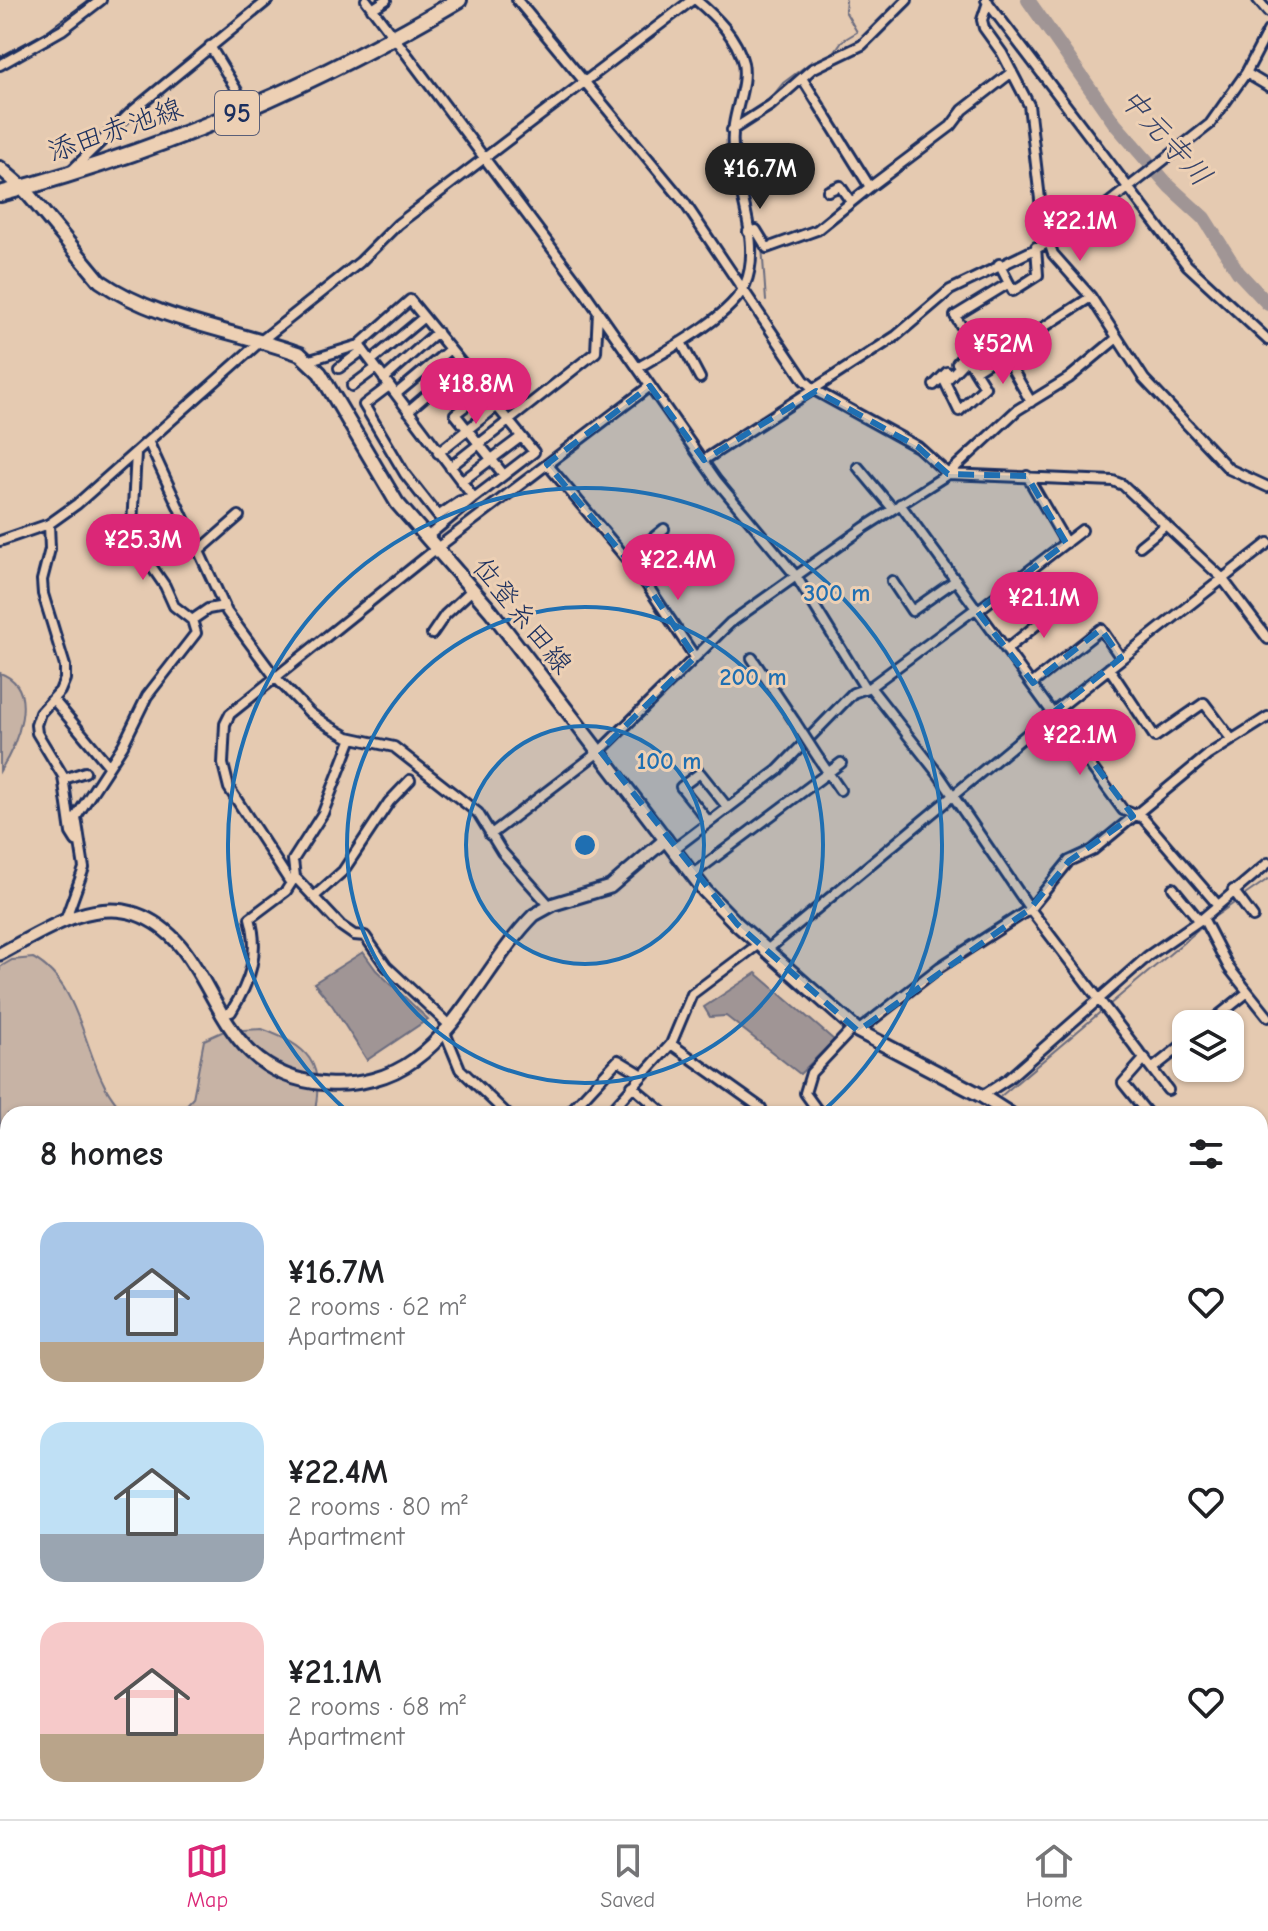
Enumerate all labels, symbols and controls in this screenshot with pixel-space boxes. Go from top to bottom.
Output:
water label: 中元寺川 [1112,81,1219,194]
road number: 95 [215,91,259,135]
street label: 添田赤池線 [44,92,187,168]
pin: ¥16.7M [695,143,825,211]
text: ¥16.7M [723,154,797,184]
pin: ¥22.1M [1015,195,1145,263]
text: ¥22.1M [1043,206,1117,236]
pin: ¥52M [956,318,1050,386]
text: ¥52M [973,329,1033,359]
pin: ¥18.8M [411,358,541,426]
text: ¥18.8M [438,369,514,399]
pin: ¥25.3M [78,514,208,582]
text: ¥25.3M [104,525,182,555]
pin: ¥22.4M [613,534,743,602]
text: ¥22.4M [640,545,716,575]
street label: 位登糸田線 [466,551,579,680]
pin: ¥21.1M [979,572,1109,640]
text: 300 m [804,579,870,607]
text: ¥21.1M [1008,583,1080,613]
text: 200 m [719,663,787,691]
pin: ¥22.1M [1015,709,1145,777]
text: ¥22.1M [1043,720,1117,750]
text: 100 m [637,747,701,775]
centre of rings [571,831,599,859]
map controls [1172,1010,1244,1082]
button: layers [1172,1010,1244,1082]
icon: filters [1184,1132,1228,1176]
text: 8 homes [40,1134,163,1174]
text: ¥16.7M [288,1252,385,1292]
icon: home [104,1254,200,1350]
icon: heart [1184,1280,1228,1324]
text: 2 rooms · 62 m² [288,1292,466,1322]
text: Apartment [288,1322,404,1352]
text: ¥22.4M [288,1452,388,1492]
icon: home [104,1454,200,1550]
icon: heart [1184,1480,1228,1524]
text: 2 rooms · 80 m² [288,1492,468,1522]
text: Apartment [288,1522,404,1552]
text: ¥21.1M [288,1652,382,1692]
icon: home [104,1654,200,1750]
icon: heart [1184,1680,1228,1724]
text: 2 rooms · 68 m² [288,1692,466,1722]
text: Apartment [288,1722,404,1752]
tab: Map [185,1839,229,1913]
tab: Saved [600,1839,655,1913]
tab: Home [1026,1839,1083,1913]

